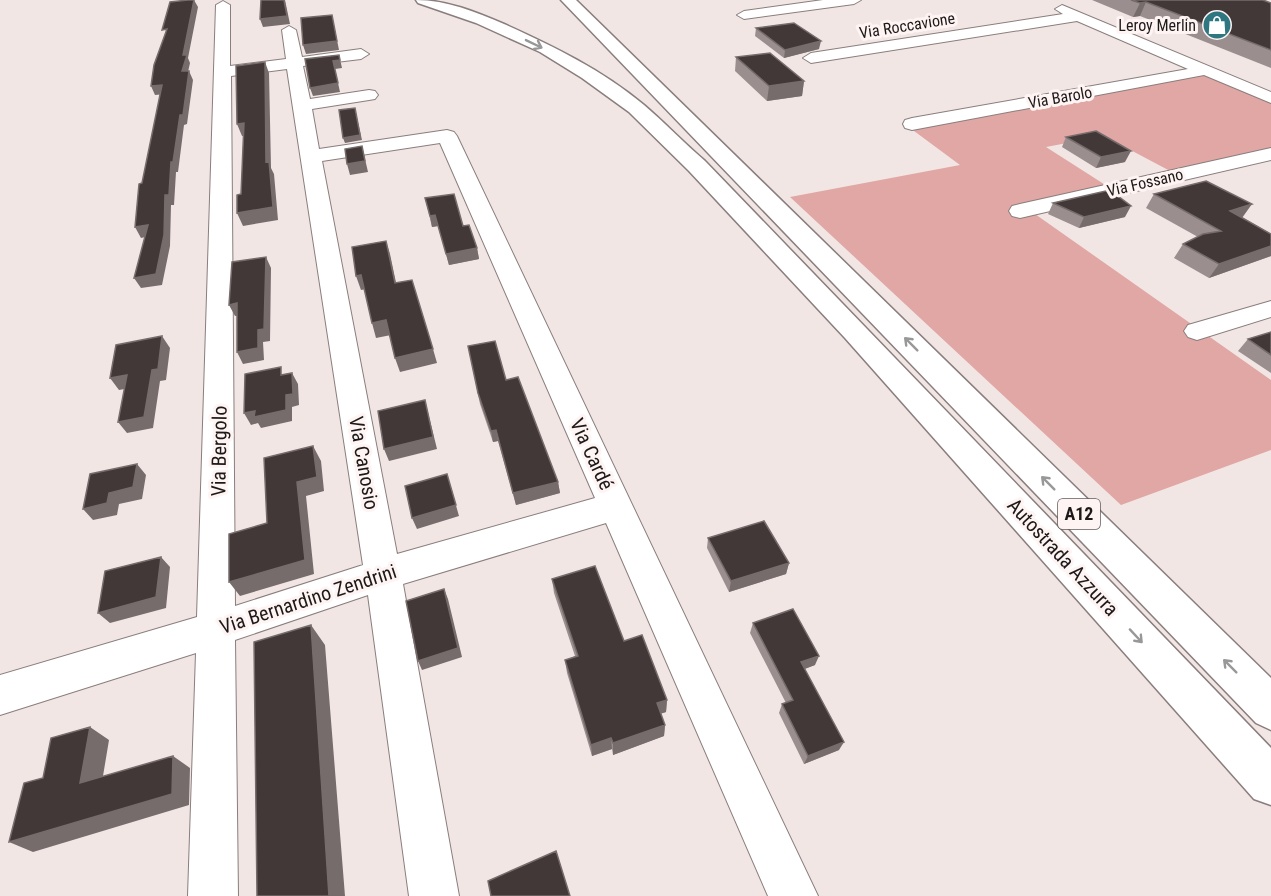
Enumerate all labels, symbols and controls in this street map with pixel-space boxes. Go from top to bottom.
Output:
street label: Via Roccavione [858,9,956,42]
shop icon: Leroy Merlin [1201,9,1233,41]
place label: Leroy Merlin [1118,16,1196,35]
one-way arrow [525,38,543,50]
street label: Via Barolo [1027,83,1094,112]
street label: Via Fossano [1105,165,1185,200]
one-way arrow [904,337,919,352]
street label: Via Bergolo [206,405,232,497]
street label: Via Canosio [344,414,384,512]
street label: Via Cardé [565,414,619,494]
one-way arrow [1041,475,1056,490]
street label: Autostrada Azzurra [1003,493,1123,621]
road number: A12 [1058,499,1100,529]
street label: Via Bernardino Zendrini [217,559,399,639]
one-way arrow [1129,629,1143,644]
one-way arrow [1222,659,1237,674]

